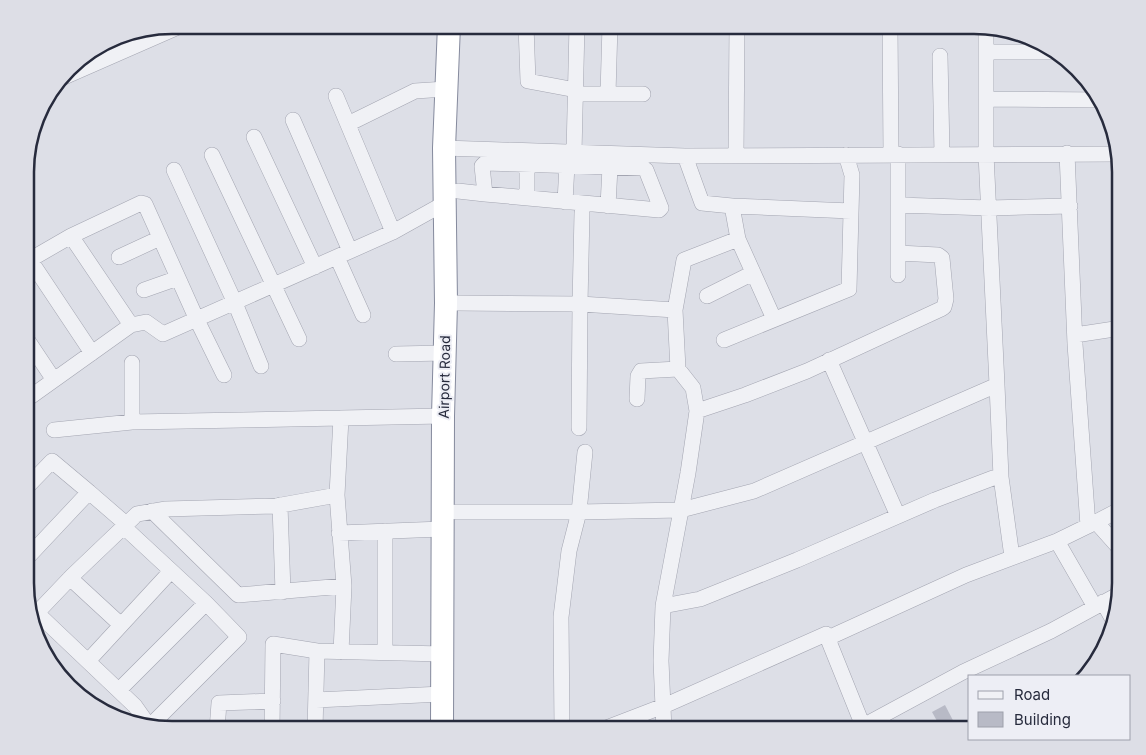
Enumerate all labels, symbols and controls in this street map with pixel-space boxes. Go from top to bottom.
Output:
street label: Airport Road [435,335,453,419]
legend [968,675,1131,740]
text: Road [1014,685,1050,704]
text: Building [1014,710,1071,729]

